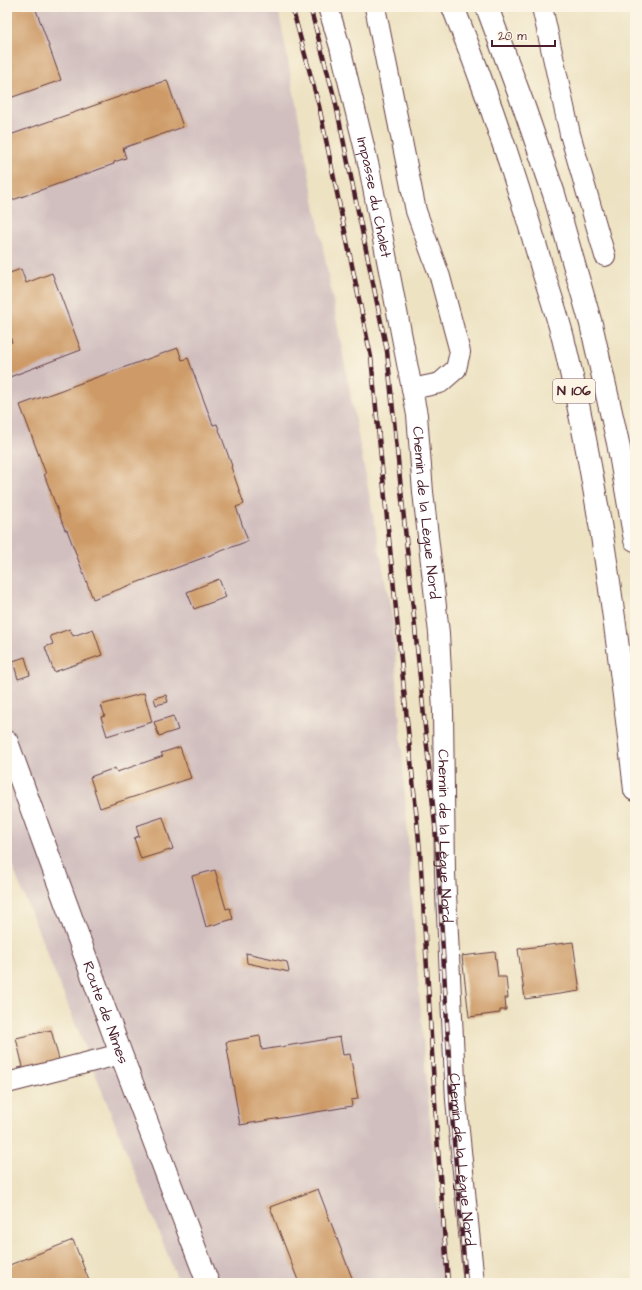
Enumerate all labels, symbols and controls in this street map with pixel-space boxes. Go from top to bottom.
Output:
scale bar [492,22,555,48]
text: 20 m [498,28,527,45]
street label: Impasse du Chalet [352,135,397,259]
road number: N 106 [553,379,595,403]
street label: Chemin de la Lègue Nord [407,426,446,600]
street label: Chemin de la Lègue Nord [433,749,458,923]
street label: Route de Nîmes [77,958,134,1067]
street label: Chemin de la Lègue Nord [444,1072,481,1247]

